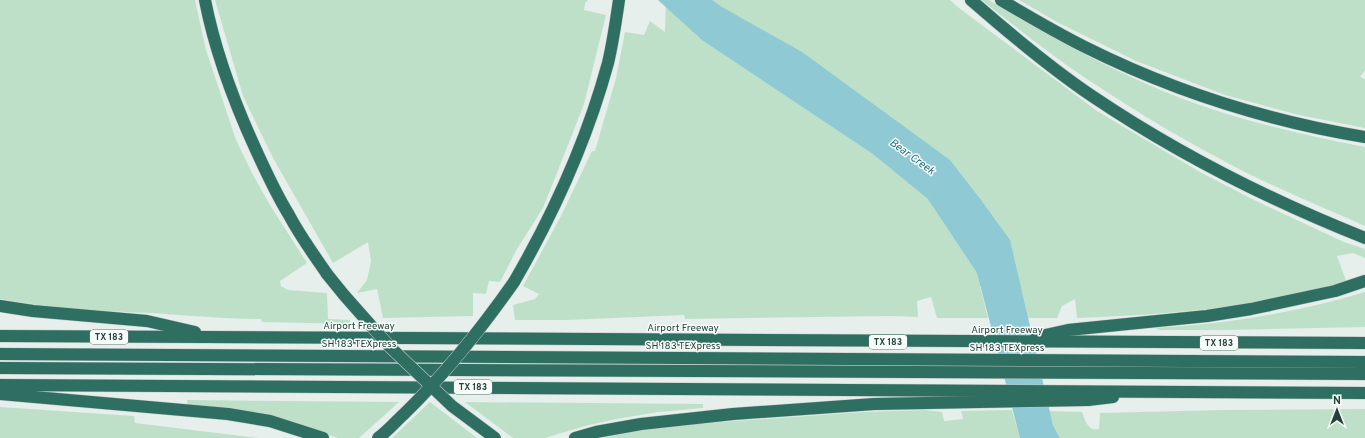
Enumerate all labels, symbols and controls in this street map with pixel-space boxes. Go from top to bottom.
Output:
water label: Bear Creek [887,136,938,178]
street label: Airport Freeway [323,320,395,333]
street label: Airport Freeway [647,322,719,335]
street label: Airport Freeway [971,324,1043,337]
road number: TX 183 [90,330,128,344]
road number: TX 183 [869,335,907,349]
road number: TX 183 [1200,336,1238,350]
street label: SH 183 TEXpress [322,338,397,351]
street label: SH 183 TEXpress [646,340,721,353]
street label: SH 183 TEXpress [970,342,1045,355]
road number: TX 183 [454,380,492,394]
north arrow [1317,390,1357,430]
text: N [1333,394,1341,408]

